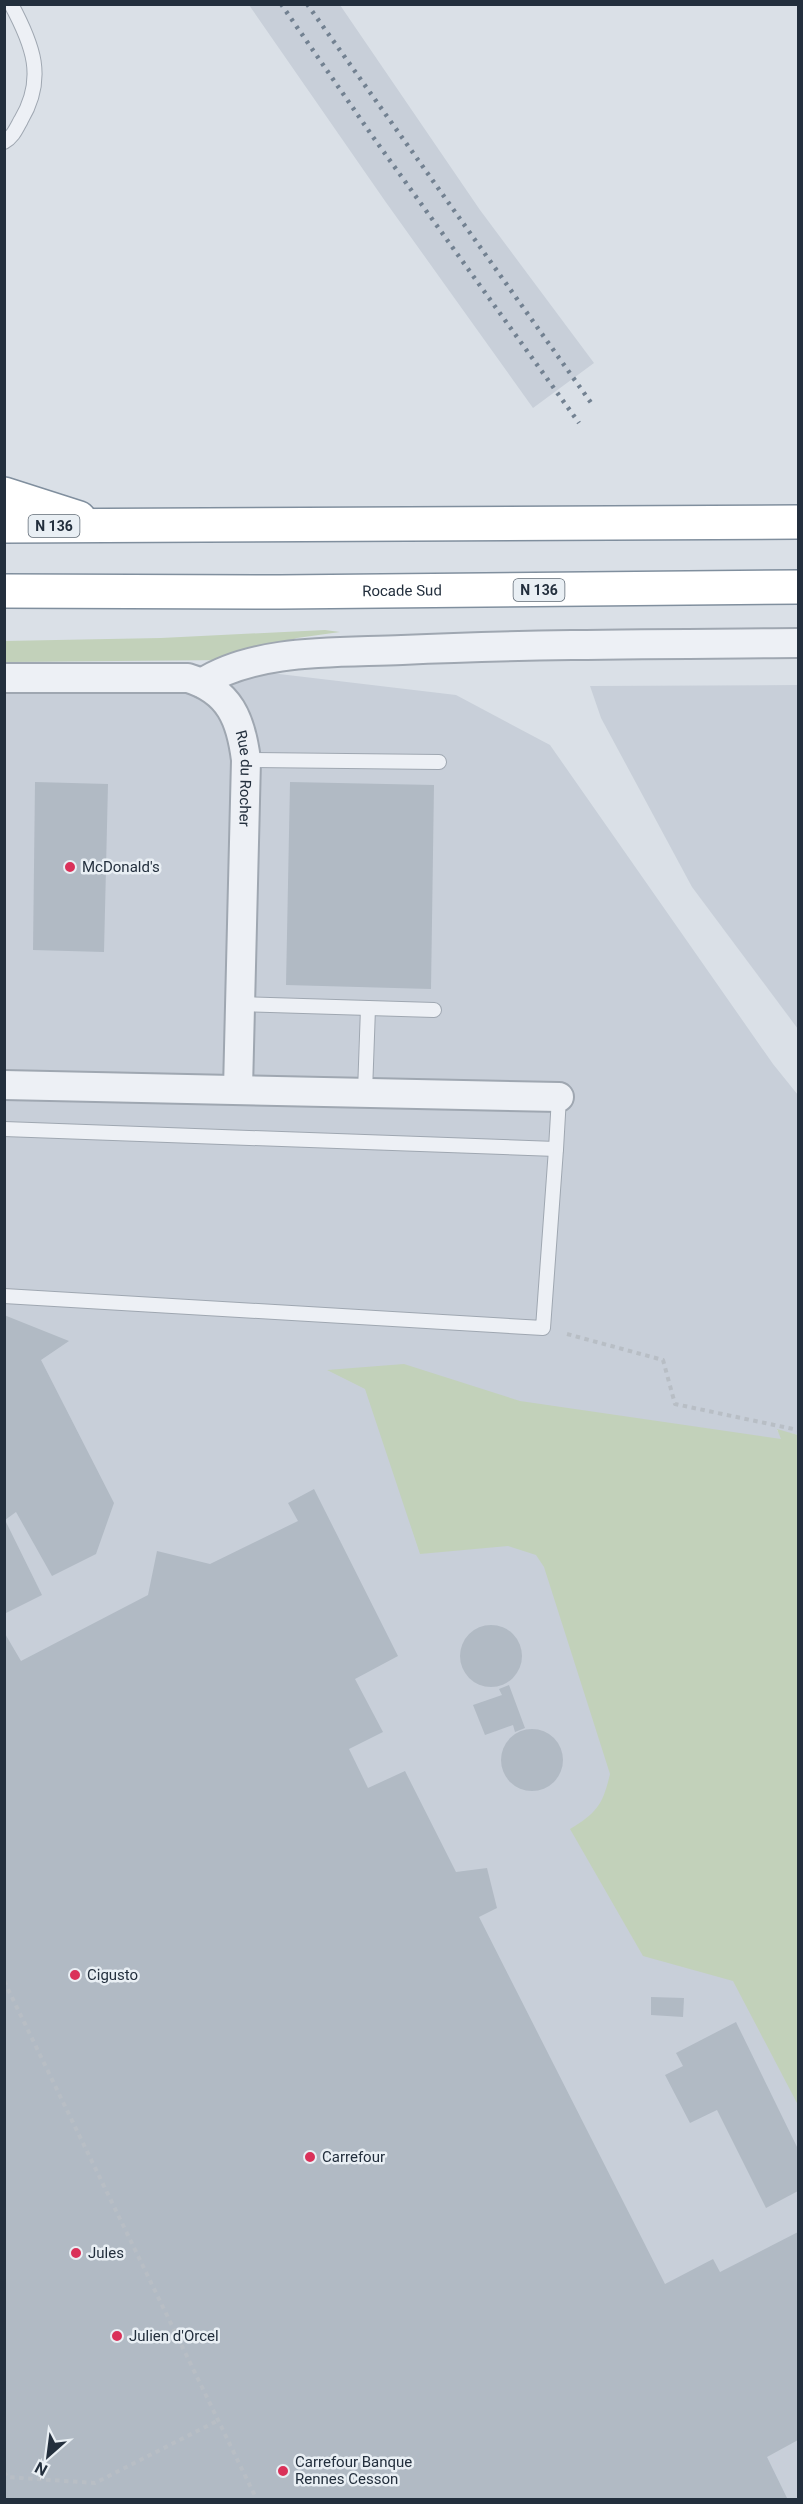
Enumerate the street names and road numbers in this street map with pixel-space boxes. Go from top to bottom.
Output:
road number: N 136 [28,515,80,537]
road number: N 136 [514,579,564,601]
street label: Rocade Sud [362,581,442,600]
street label: Rue du Rocher [232,728,255,827]

